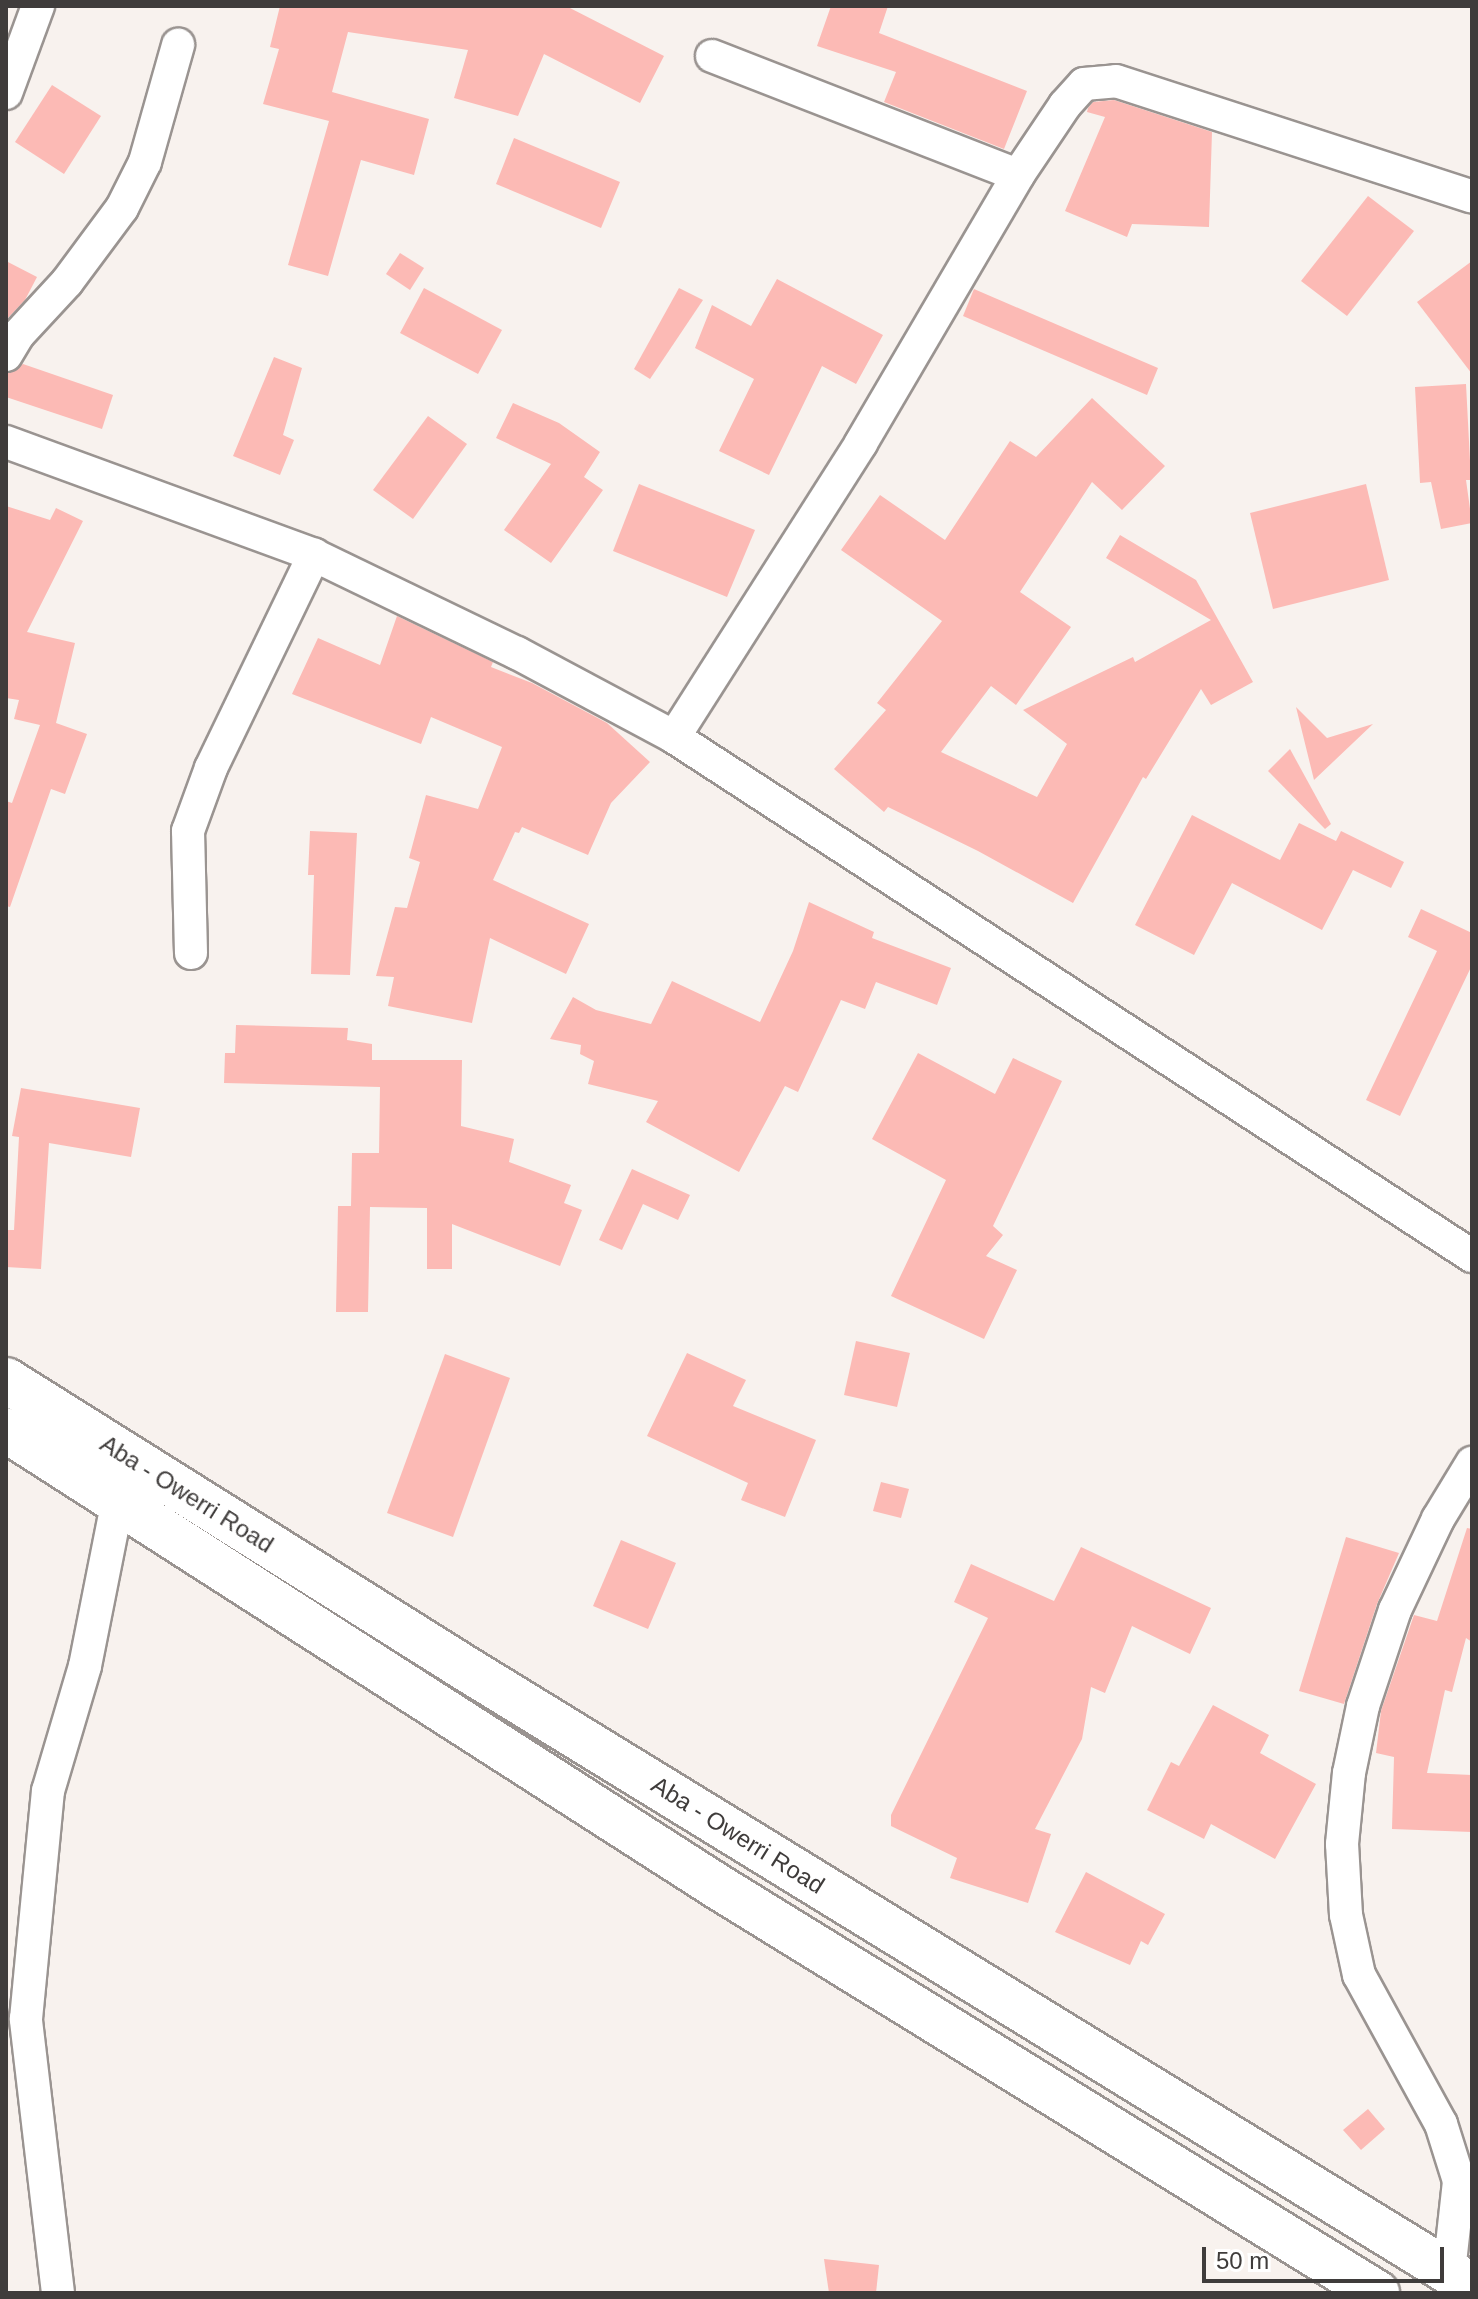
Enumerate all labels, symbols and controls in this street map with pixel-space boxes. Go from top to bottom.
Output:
street label: Aba - Owerri Road [95,1429,279,1559]
street label: Aba - Owerri Road [646,1770,830,1900]
scale bar [1206,2231,1448,2281]
text: 50 m [1216,2247,1269,2274]

